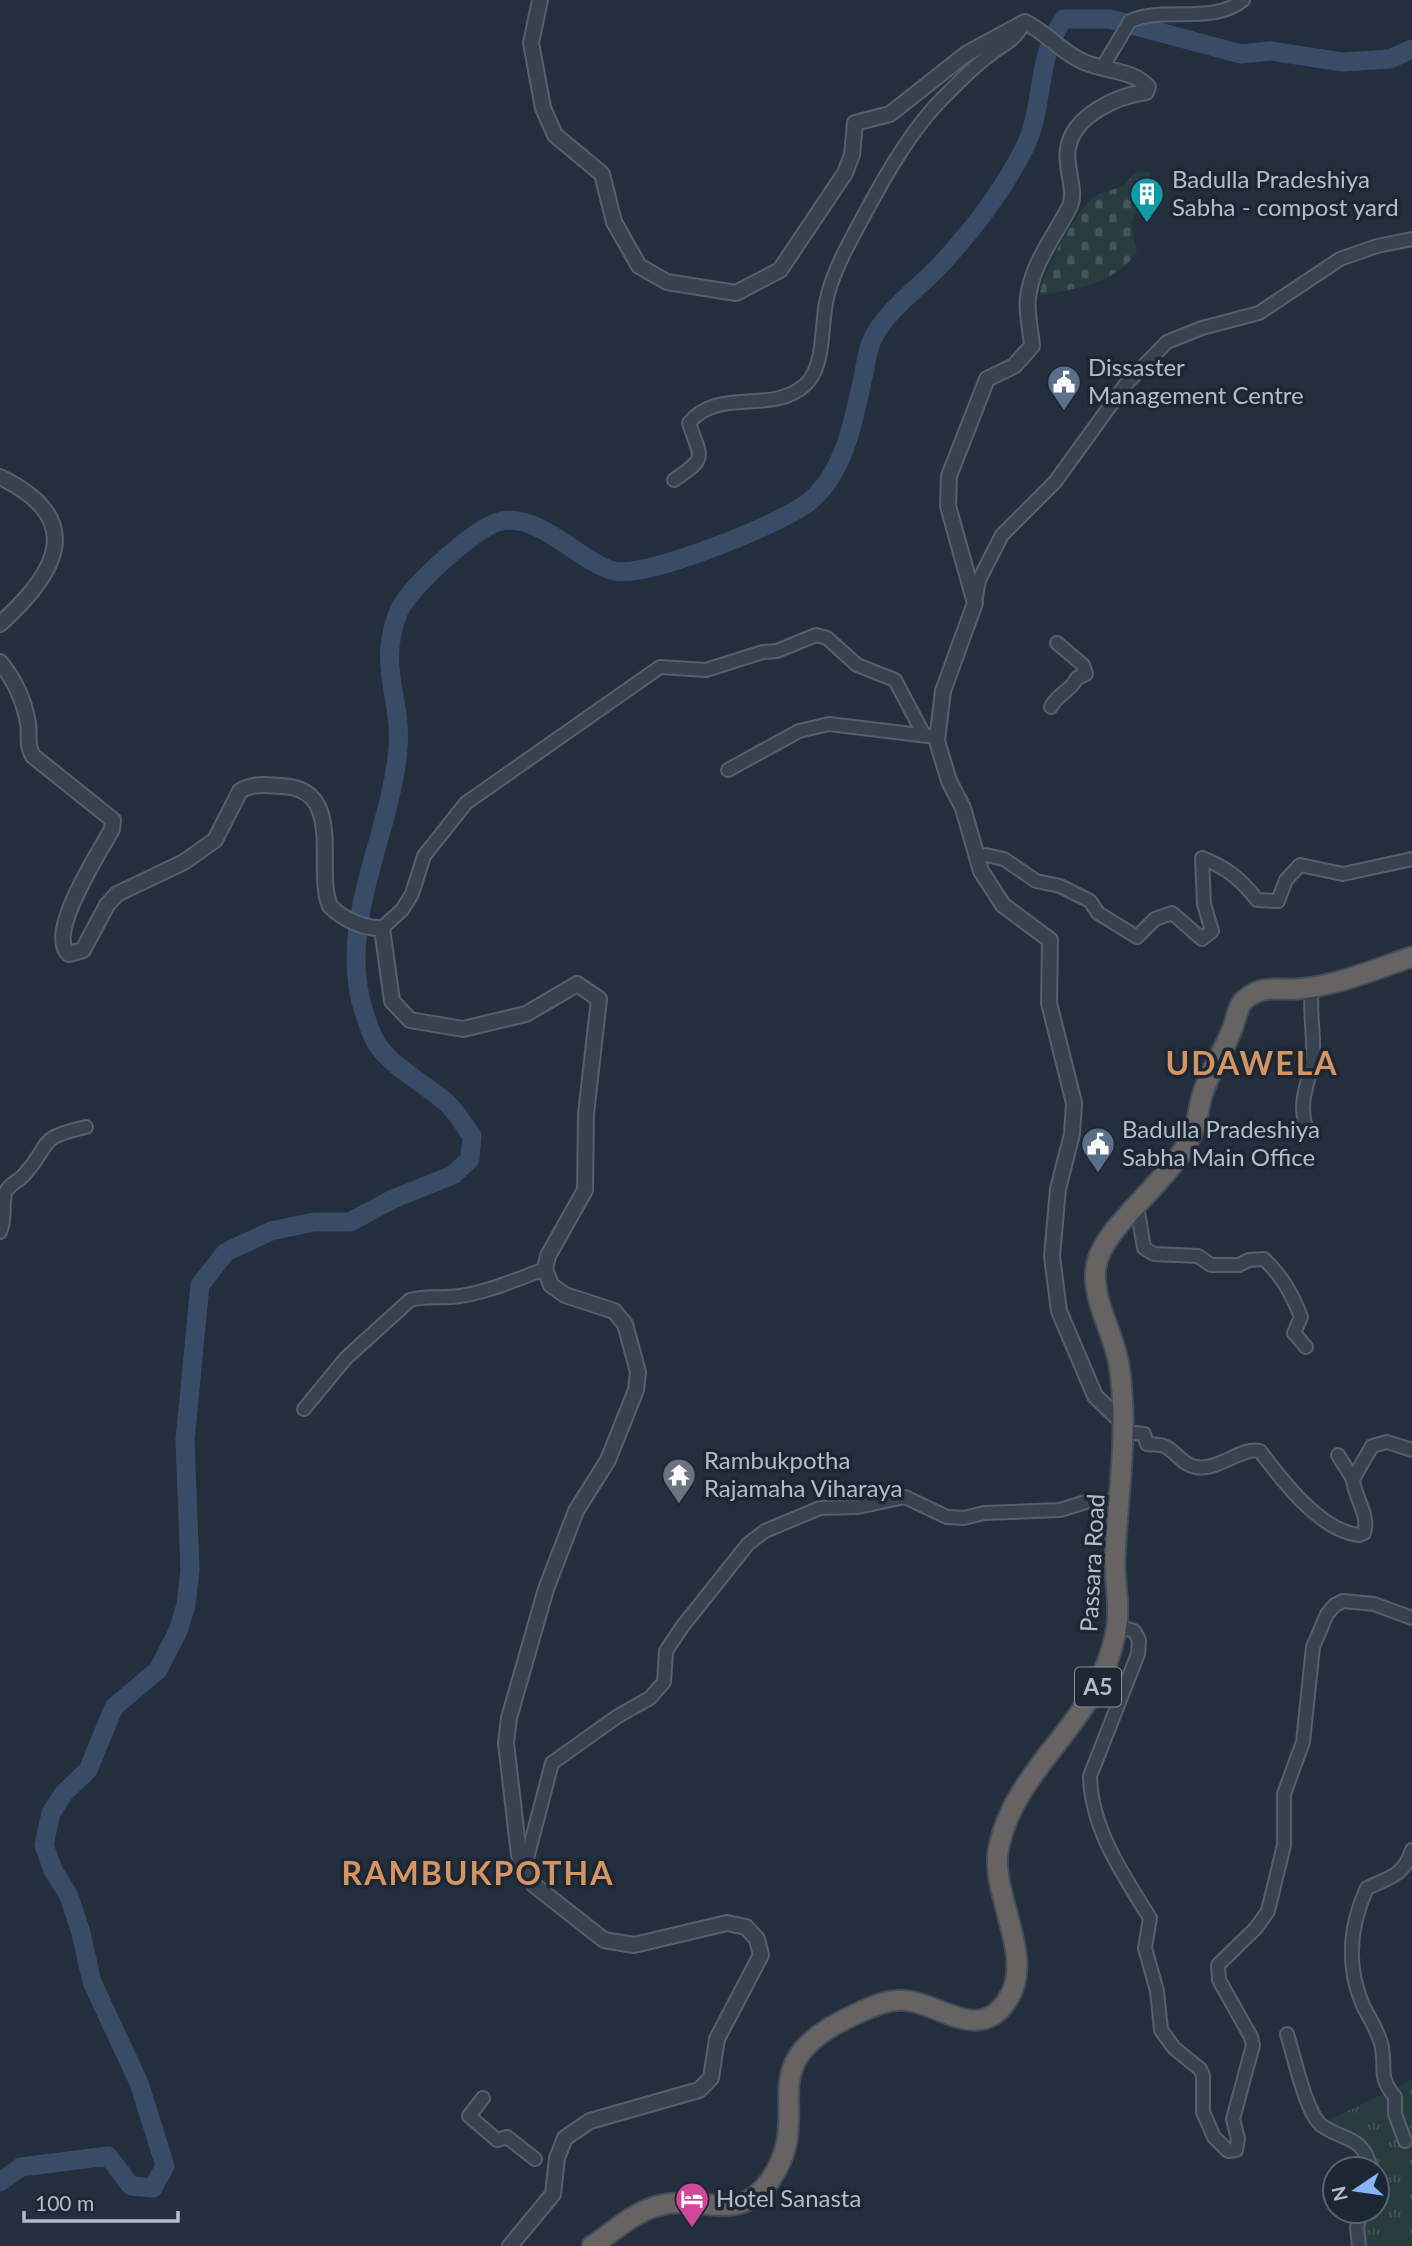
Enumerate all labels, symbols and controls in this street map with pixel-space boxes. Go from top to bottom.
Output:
place label: Badulla Pradeshiya Sabha - compost yard [1172,164,1399,221]
building icon: Badulla Pradeshiya Sabha - compost yard [1128,175,1166,224]
place label: Dissaster Management Centre [1088,352,1304,409]
public building icon: Dissaster Management Centre [1045,363,1083,412]
district label: UDAWELA [1166,1043,1338,1082]
place label: Badulla Pradeshiya Sabha Main Office [1122,1114,1320,1171]
public building icon: Badulla Pradeshiya Sabha Main Office [1079,1125,1117,1174]
place label: Rambukpotha Rajamaha Viharaya [704,1445,902,1502]
temple icon: Rambukpotha Rajamaha Viharaya [660,1456,698,1505]
street label: Passara Road [1073,1493,1110,1633]
road number: A5 [1075,1668,1121,1706]
district label: RAMBUKPOTHA [342,1853,614,1892]
north arrow [1321,2155,1391,2225]
scale bar [24,2180,178,2224]
hotel icon: Hotel Sanasta [673,2180,711,2229]
place label: Hotel Sanasta [716,2183,861,2212]
text: N [1326,2184,1352,2204]
text: 100 m [35,2190,94,2215]

